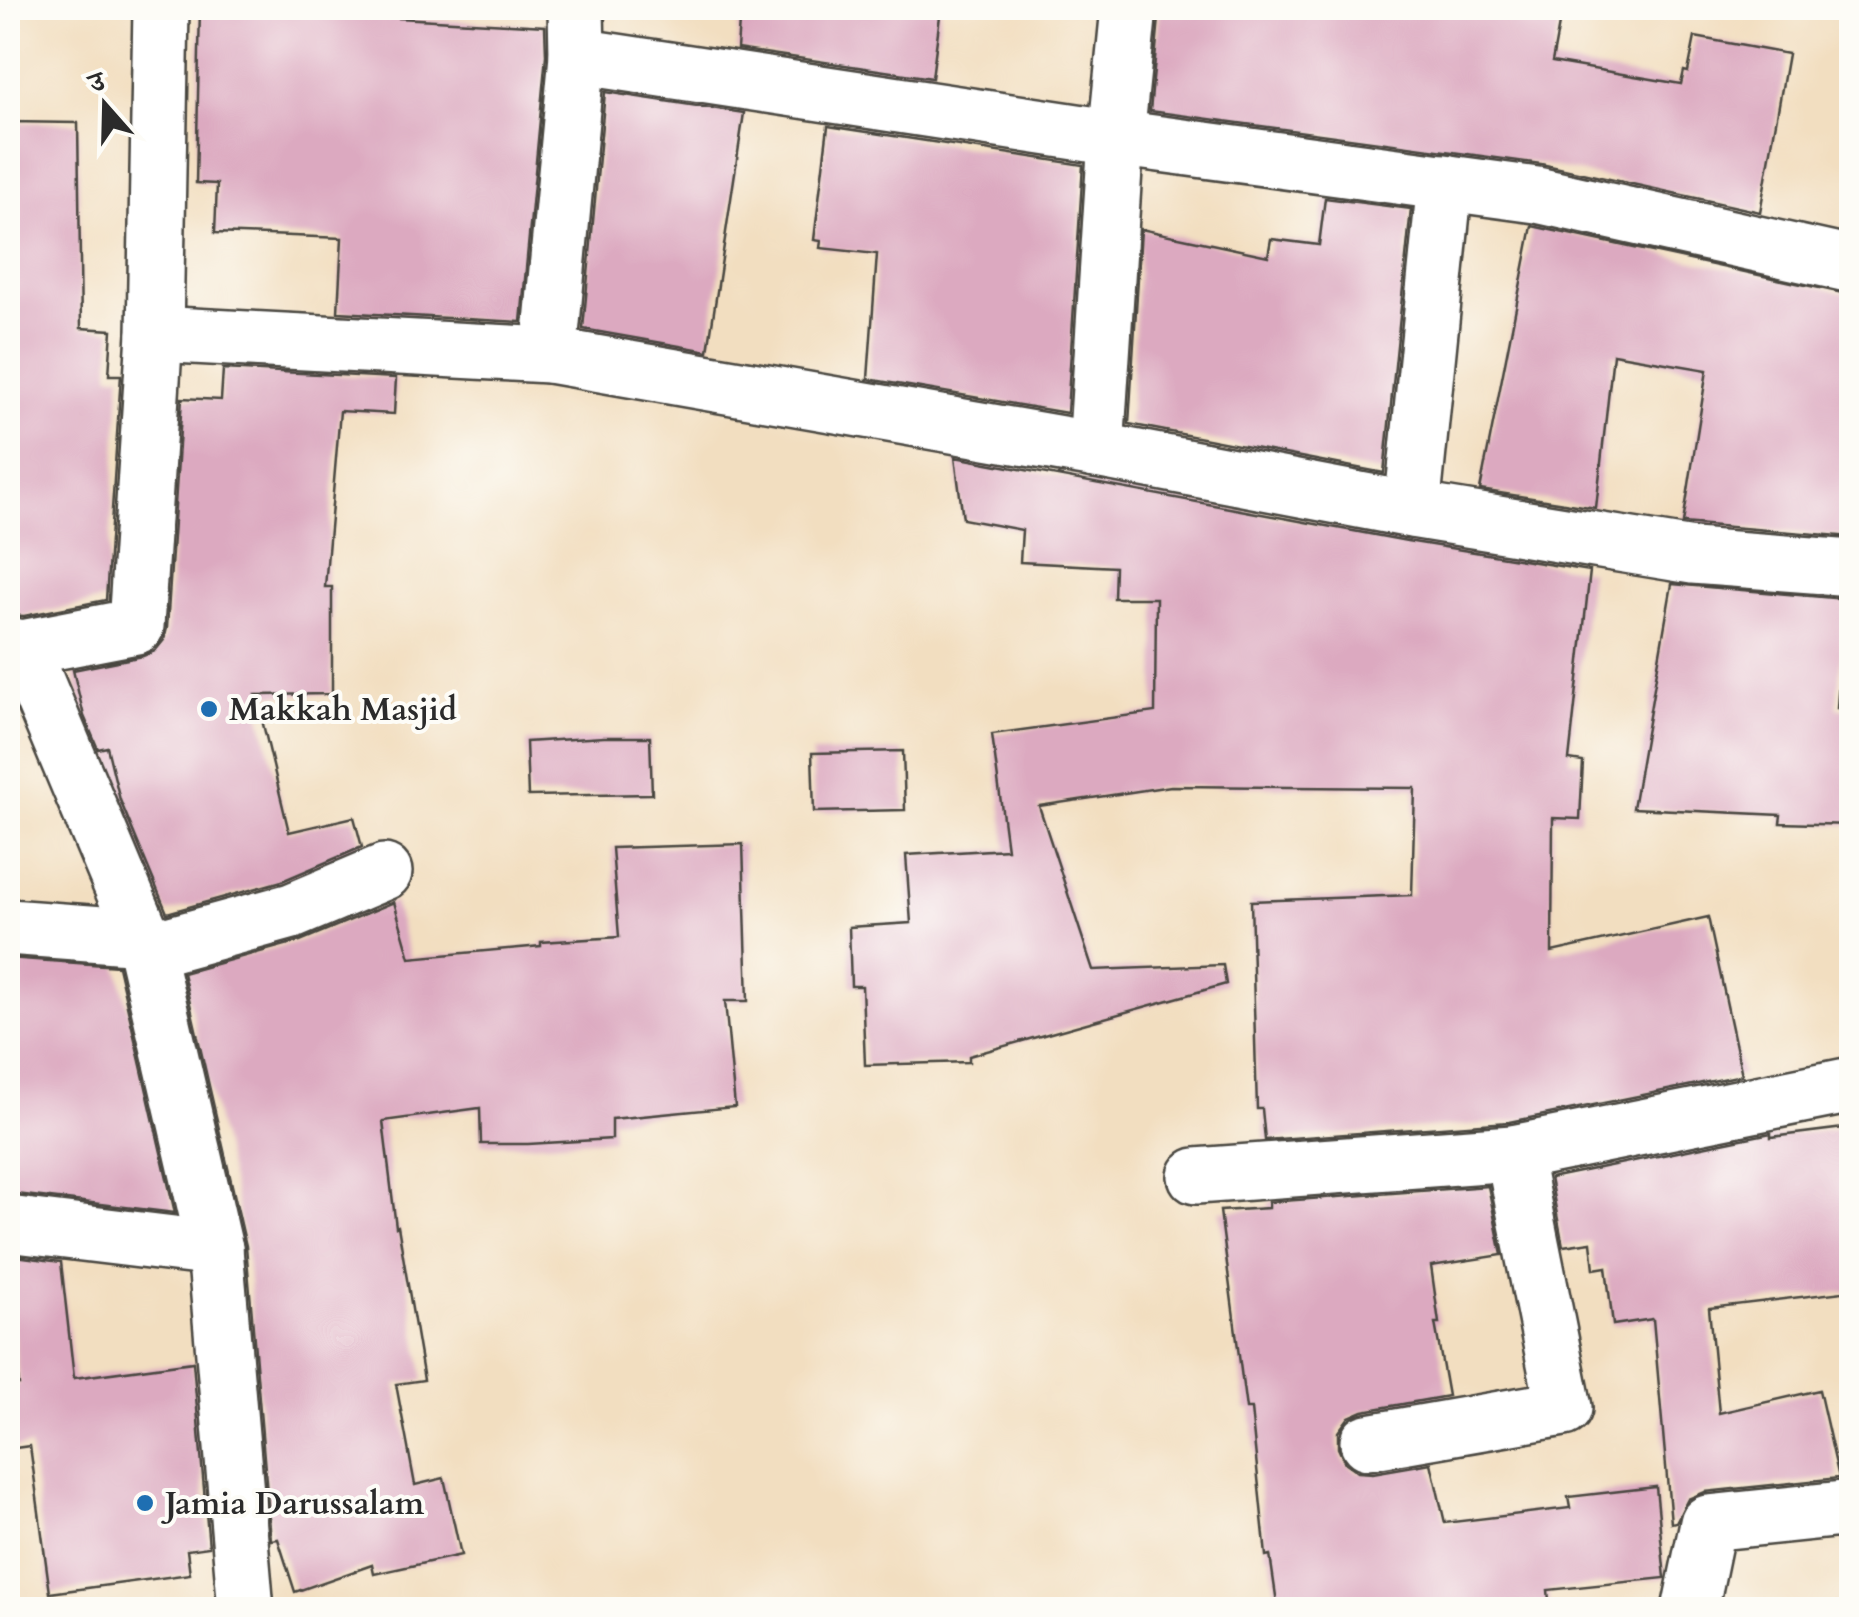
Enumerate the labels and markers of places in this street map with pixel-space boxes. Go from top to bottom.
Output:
place label: Makkah Masjid [229,688,457,732]
marker: Makkah Masjid [198,698,220,720]
place label: Jamia Darussalam [161,1482,425,1526]
marker: Jamia Darussalam [134,1492,156,1514]

